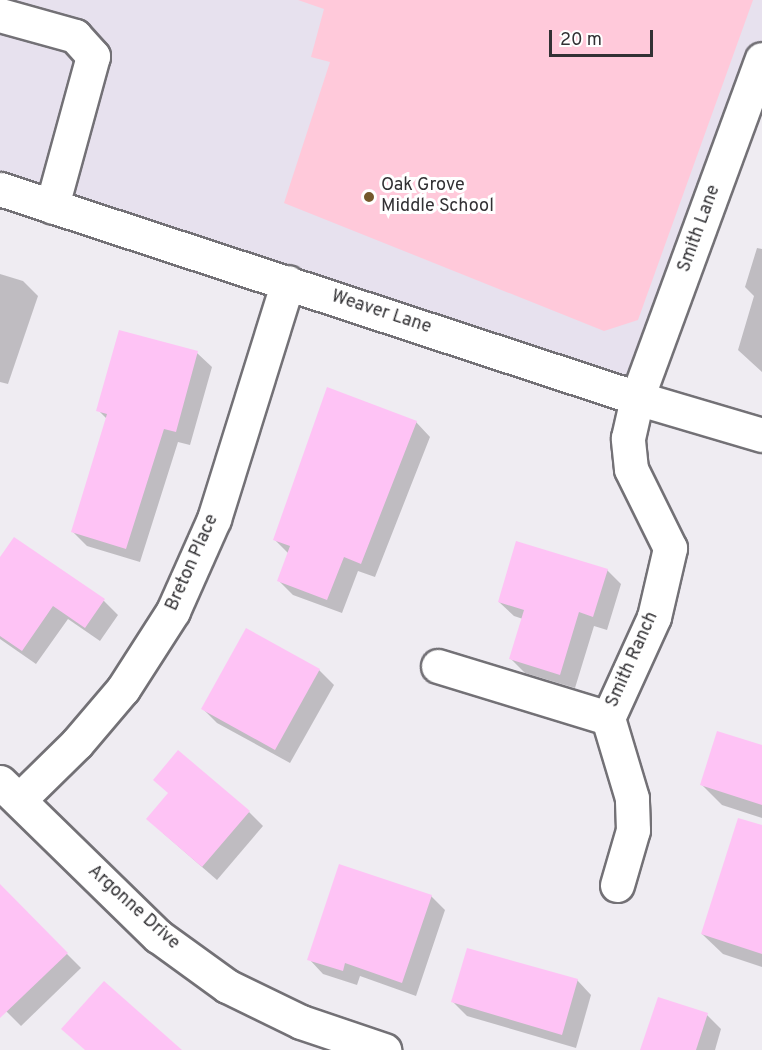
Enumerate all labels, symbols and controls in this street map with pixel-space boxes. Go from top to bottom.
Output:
scale bar [552,18,656,56]
text: 20 m [560,29,602,52]
place label: Oak Grove Middle School [381,176,494,219]
street label: Smith Lane [674,182,726,276]
marker: Oak Grove Middle School [362,190,376,204]
street label: Weaver Lane [328,287,434,339]
street label: Breton Place [162,511,224,615]
street label: Smith Ranch [602,609,664,711]
street label: Argonne Drive [83,861,183,955]

